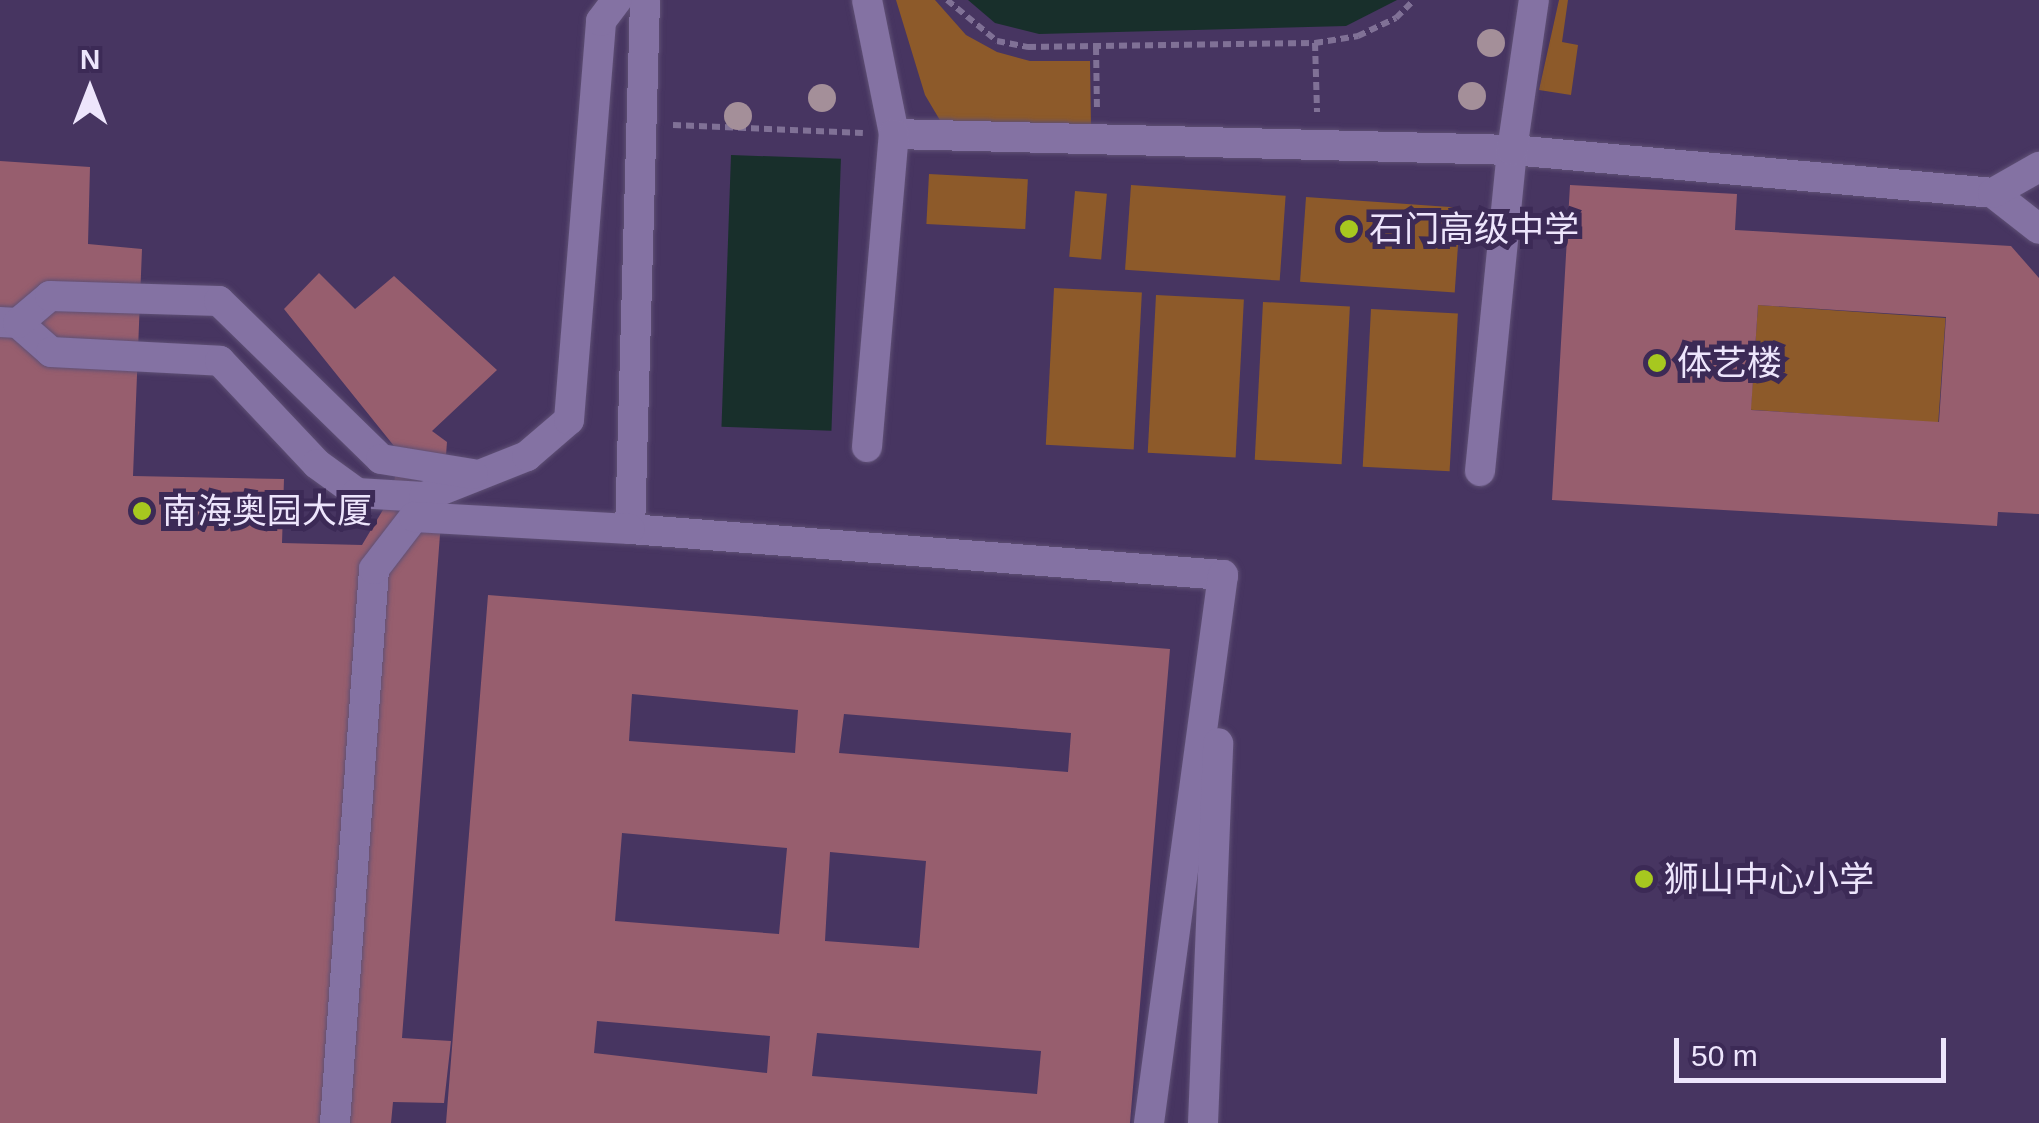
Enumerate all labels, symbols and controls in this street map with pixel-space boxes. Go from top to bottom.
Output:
north arrow [40,40,140,140]
text: N [80,44,100,75]
place label: 石门高级中学 [1369,208,1579,250]
marker: 石门高级中学 [1338,218,1360,240]
place label: 体艺楼 [1677,342,1782,384]
marker: 体艺楼 [1646,352,1668,374]
place label: 南海奥园大厦 [162,490,372,532]
marker: 南海奥园大厦 [131,500,153,522]
place label: 狮山中心小学 [1664,858,1874,900]
marker: 狮山中心小学 [1633,868,1655,890]
scale bar [1679,1018,1952,1080]
text: 50 m [1691,1039,1758,1072]

